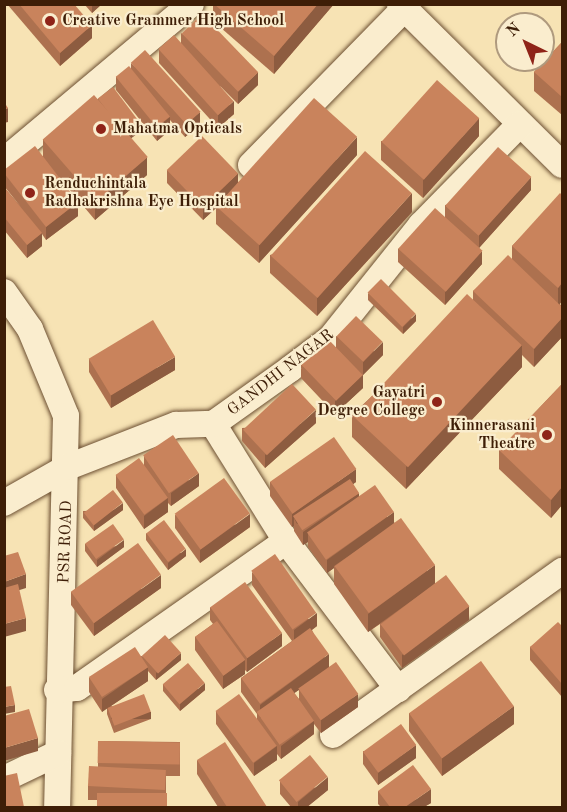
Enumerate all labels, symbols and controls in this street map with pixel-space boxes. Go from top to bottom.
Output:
place label: Creative Grammer High School [62,11,284,31]
north arrow [495,12,555,72]
marker: Creative Grammer High School [43,14,57,28]
text: N [504,20,524,40]
place label: Mahatma Opticals [113,119,242,139]
marker: Mahatma Opticals [94,122,108,136]
place label: Renduchintala Radhakrishna Eye Hospital [44,174,239,212]
marker: Renduchintala Radhakrishna Eye Hospital [21,184,39,202]
street label: GANDHI NAGAR [224,326,338,420]
place label: Gayatri Degree College [317,383,425,421]
marker: Gayatri Degree College [430,395,444,409]
place label: Kinnerasani Theatre [449,416,535,454]
marker: Kinnerasani Theatre [540,428,554,442]
street label: PSR ROAD [55,500,77,584]

